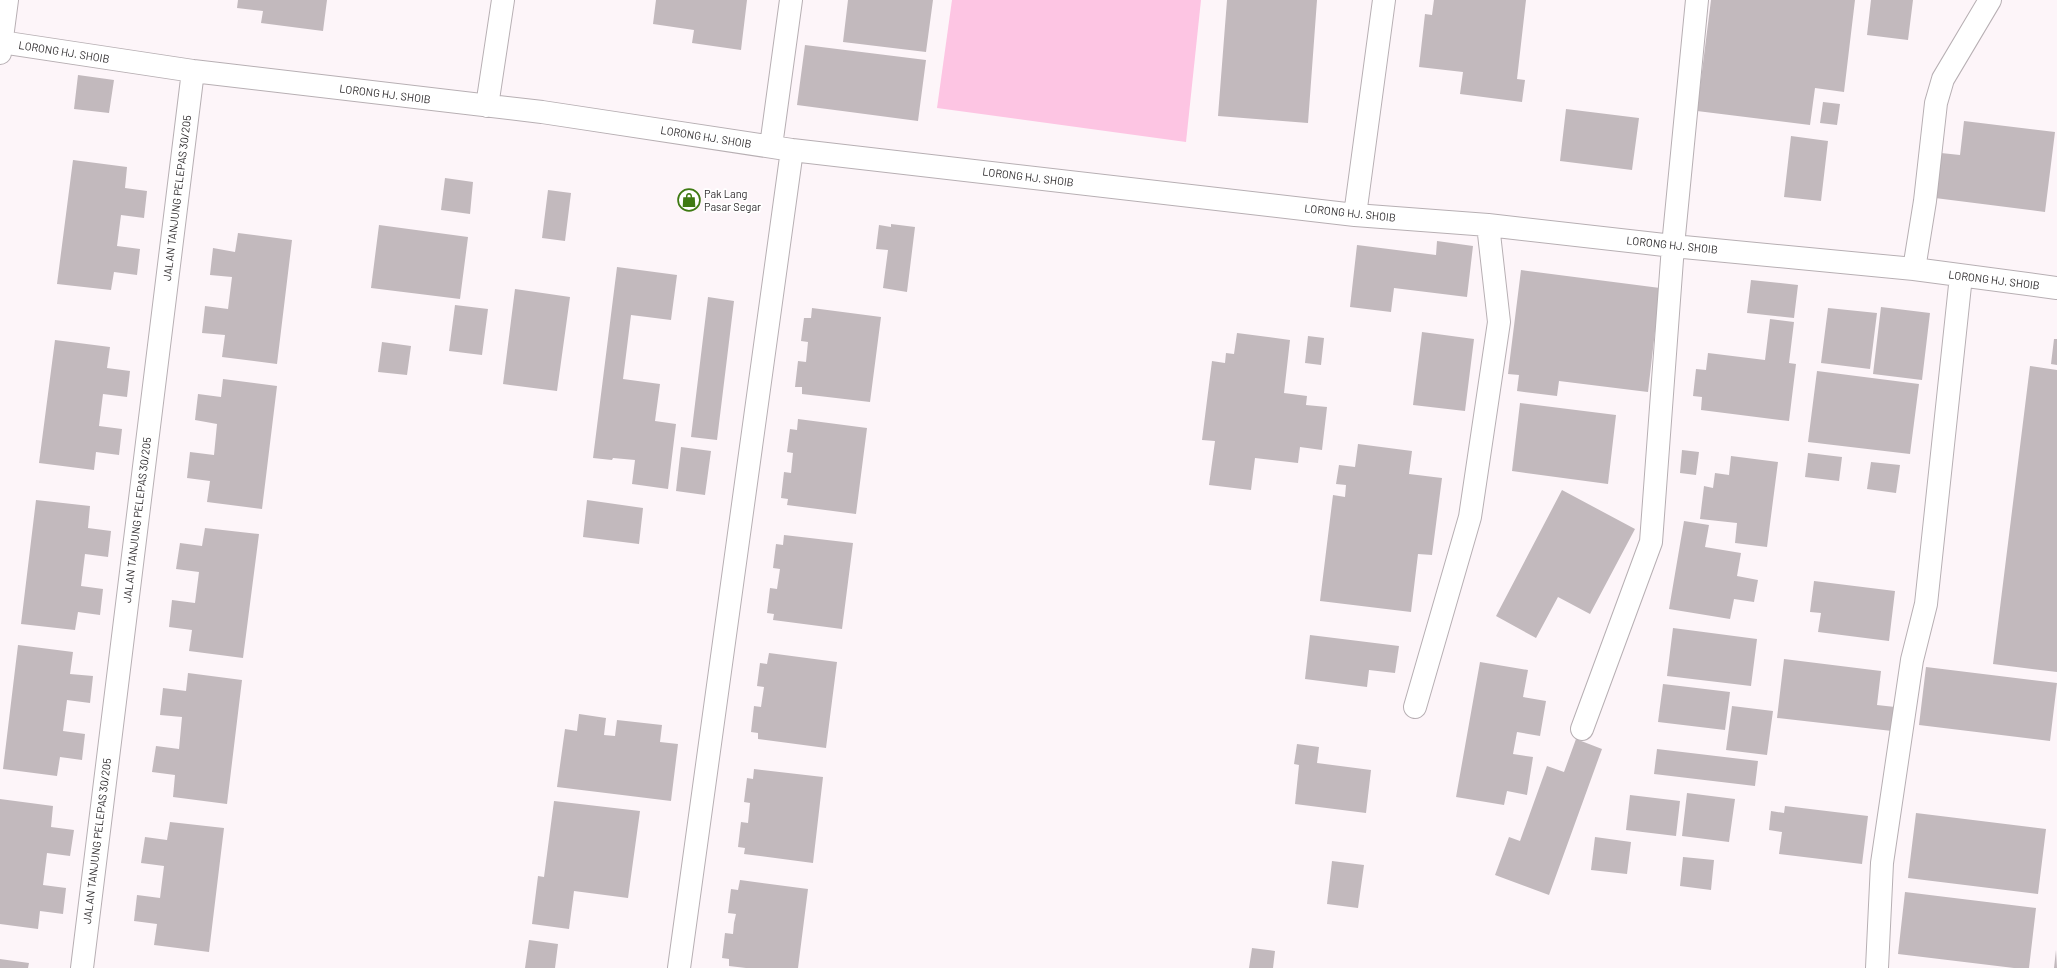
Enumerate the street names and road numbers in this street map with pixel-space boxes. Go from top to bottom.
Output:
street label: LORONG HJ. SHOIB [18,38,111,65]
street label: LORONG HJ. SHOIB [339,81,432,106]
street label: JALAN TANJUNG PELEPAS 30/205 [160,114,193,282]
street label: LORONG HJ. SHOIB [660,123,753,150]
street label: LORONG HJ. SHOIB [982,164,1075,189]
street label: LORONG HJ. SHOIB [1304,201,1397,224]
street label: LORONG HJ. SHOIB [1626,233,1719,256]
street label: LORONG HJ. SHOIB [1948,267,2041,292]
street label: JALAN TANJUNG PELEPAS 30/205 [120,436,153,604]
street label: JALAN TANJUNG PELEPAS 30/205 [80,757,113,925]

